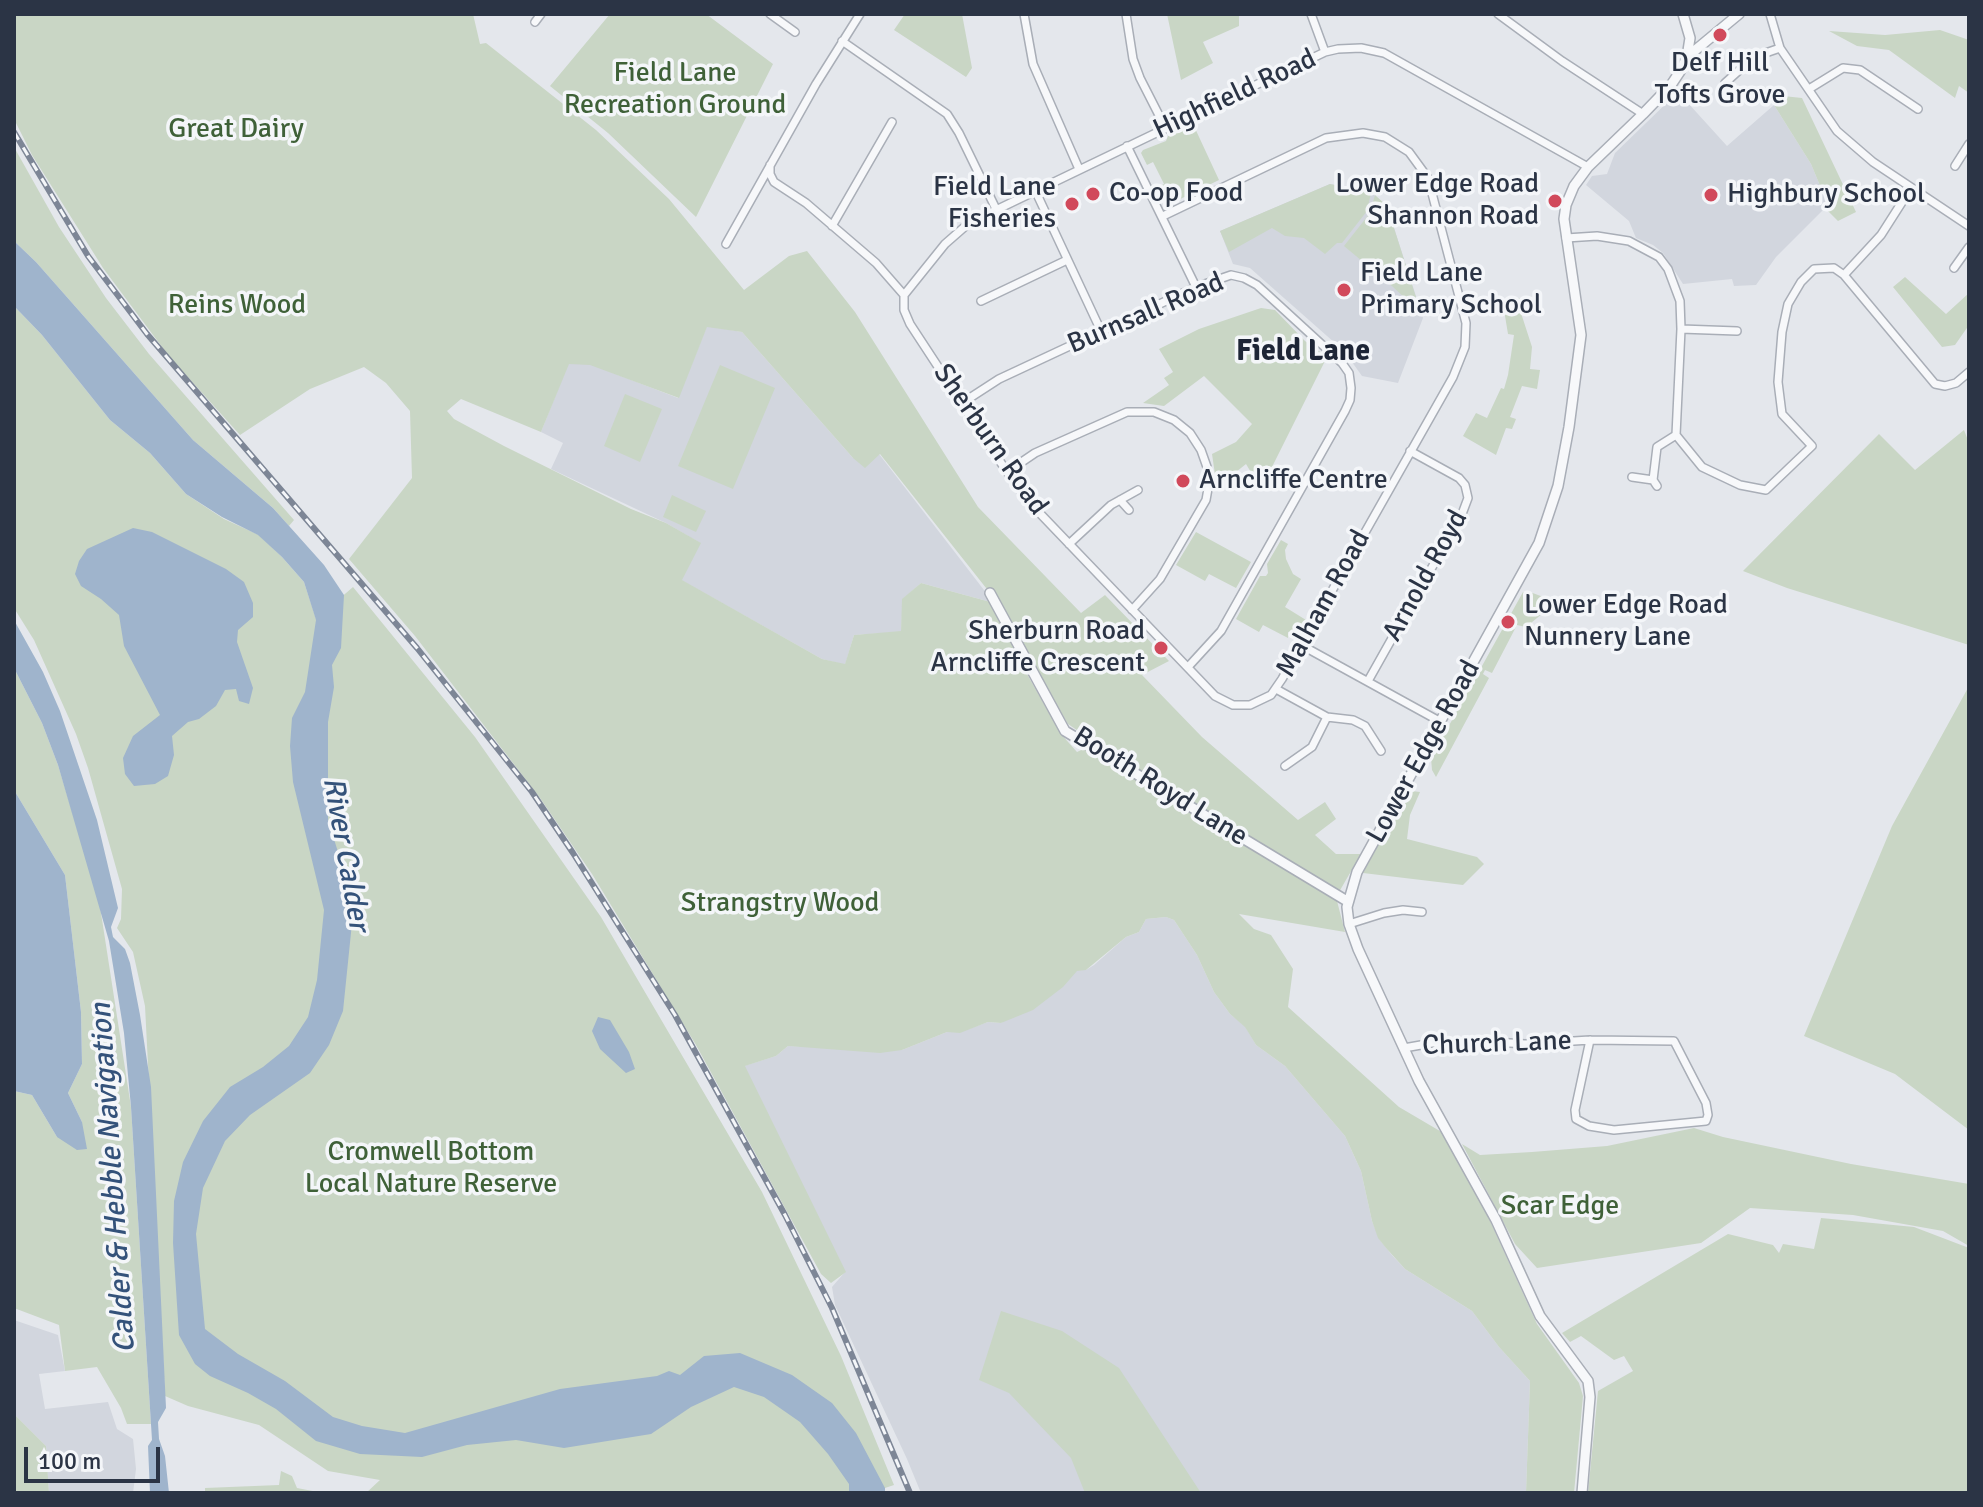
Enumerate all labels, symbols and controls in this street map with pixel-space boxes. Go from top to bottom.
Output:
marker: Delf Hill Tofts Grove [1711,26,1729,44]
street label: Highfield Road [1148,43,1322,147]
place label: Delf Hill Tofts Grove [1655,47,1785,113]
park label: Field Lane Recreation Ground [564,57,786,123]
park label: Great Dairy [168,113,304,147]
place label: Lower Edge Road Shannon Road [1335,168,1539,234]
place label: Field Lane Fisheries [933,171,1056,237]
place label: Co-op Food [1109,177,1243,211]
place label: Highbury School [1727,178,1925,212]
marker: Co-op Food [1084,185,1102,203]
marker: Highbury School [1702,186,1720,204]
marker: Lower Edge Road Shannon Road [1546,192,1564,210]
marker: Field Lane Fisheries [1063,195,1081,213]
place label: Field Lane Primary School [1360,257,1542,323]
street label: Burnsall Road [1063,266,1229,362]
marker: Field Lane Primary School [1335,281,1353,299]
park label: Reins Wood [168,289,306,323]
district label: Field Lane [1236,334,1370,370]
street label: Sherburn Road [926,358,1054,522]
place label: Arncliffe Centre [1199,464,1388,498]
marker: Arncliffe Centre [1174,472,1192,490]
street label: Arnold Royd [1376,505,1476,647]
street label: Malham Road [1270,525,1378,683]
place label: Lower Edge Road Nunnery Lane [1524,589,1728,655]
marker: Lower Edge Road Nunnery Lane [1499,613,1517,631]
place label: Sherburn Road Arncliffe Crescent [931,615,1145,681]
marker: Sherburn Road Arncliffe Crescent [1152,639,1170,657]
street label: Lower Edge Road [1360,655,1488,849]
street label: Booth Royd Lane [1067,720,1253,854]
water label: River Calder [314,774,376,934]
park label: Strangstry Wood [681,887,879,921]
water label: Calder & Hebble Navigation [84,1002,144,1354]
street label: Church Lane [1422,1025,1572,1063]
park label: Cromwell Bottom Local Nature Reserve [305,1136,557,1202]
park label: Scar Edge [1501,1190,1619,1224]
scale bar [28,1431,164,1481]
text: 100 m [38,1446,101,1476]

